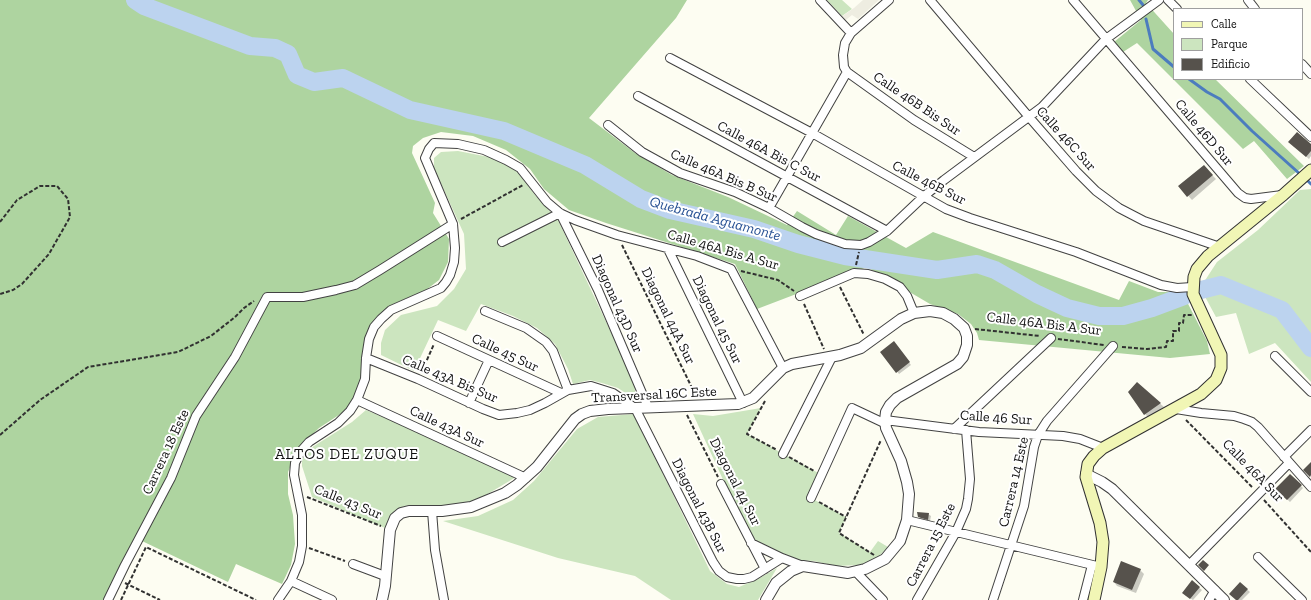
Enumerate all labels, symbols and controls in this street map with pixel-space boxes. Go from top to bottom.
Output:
legend [1173,8,1303,80]
text: Calle [1211,17,1237,31]
text: Parque [1211,37,1247,51]
text: Edificio [1211,57,1250,71]
street label: Calle 46B Bis Sur [870,68,964,140]
street label: Calle 46D Sur [1171,96,1237,170]
street label: Calle 46C Sur [1033,103,1099,175]
street label: Calle 46A Bis C Sur [714,118,824,186]
street label: Calle 46A Bis B Sur [668,146,780,206]
street label: Calle 46B Sur [889,157,969,209]
water label: Quebrada Aguamonte [648,193,782,245]
street label: Calle 46A Bis A Sur [665,226,781,274]
street label: Diagonal 43D Sur [588,252,646,356]
street label: Diagonal 44A Sur [637,265,699,367]
street label: Diagonal 45 Sur [688,273,746,367]
street label: Calle 46A Bis A Sur [986,309,1102,339]
street label: Calle 45 Sur [469,330,541,376]
street label: Calle 43A Bis Sur [400,351,500,407]
street label: Transversal 16C Este [591,383,717,407]
street label: Calle 43A Sur [407,402,487,452]
street label: Carrera 18 Este [139,407,193,497]
street label: Calle 46 Sur [959,407,1033,429]
street label: Diagonal 44 Sur [706,435,764,529]
street label: Carrera 14 Este [995,435,1033,529]
street label: Calle 46A Sur [1219,436,1287,506]
district label: ALTOS DEL ZUQUE [275,446,419,464]
street label: Diagonal 43B Sur [668,456,730,556]
street label: Calle 43 Sur [312,481,384,523]
street label: Carrera 15 Este [903,500,959,590]

